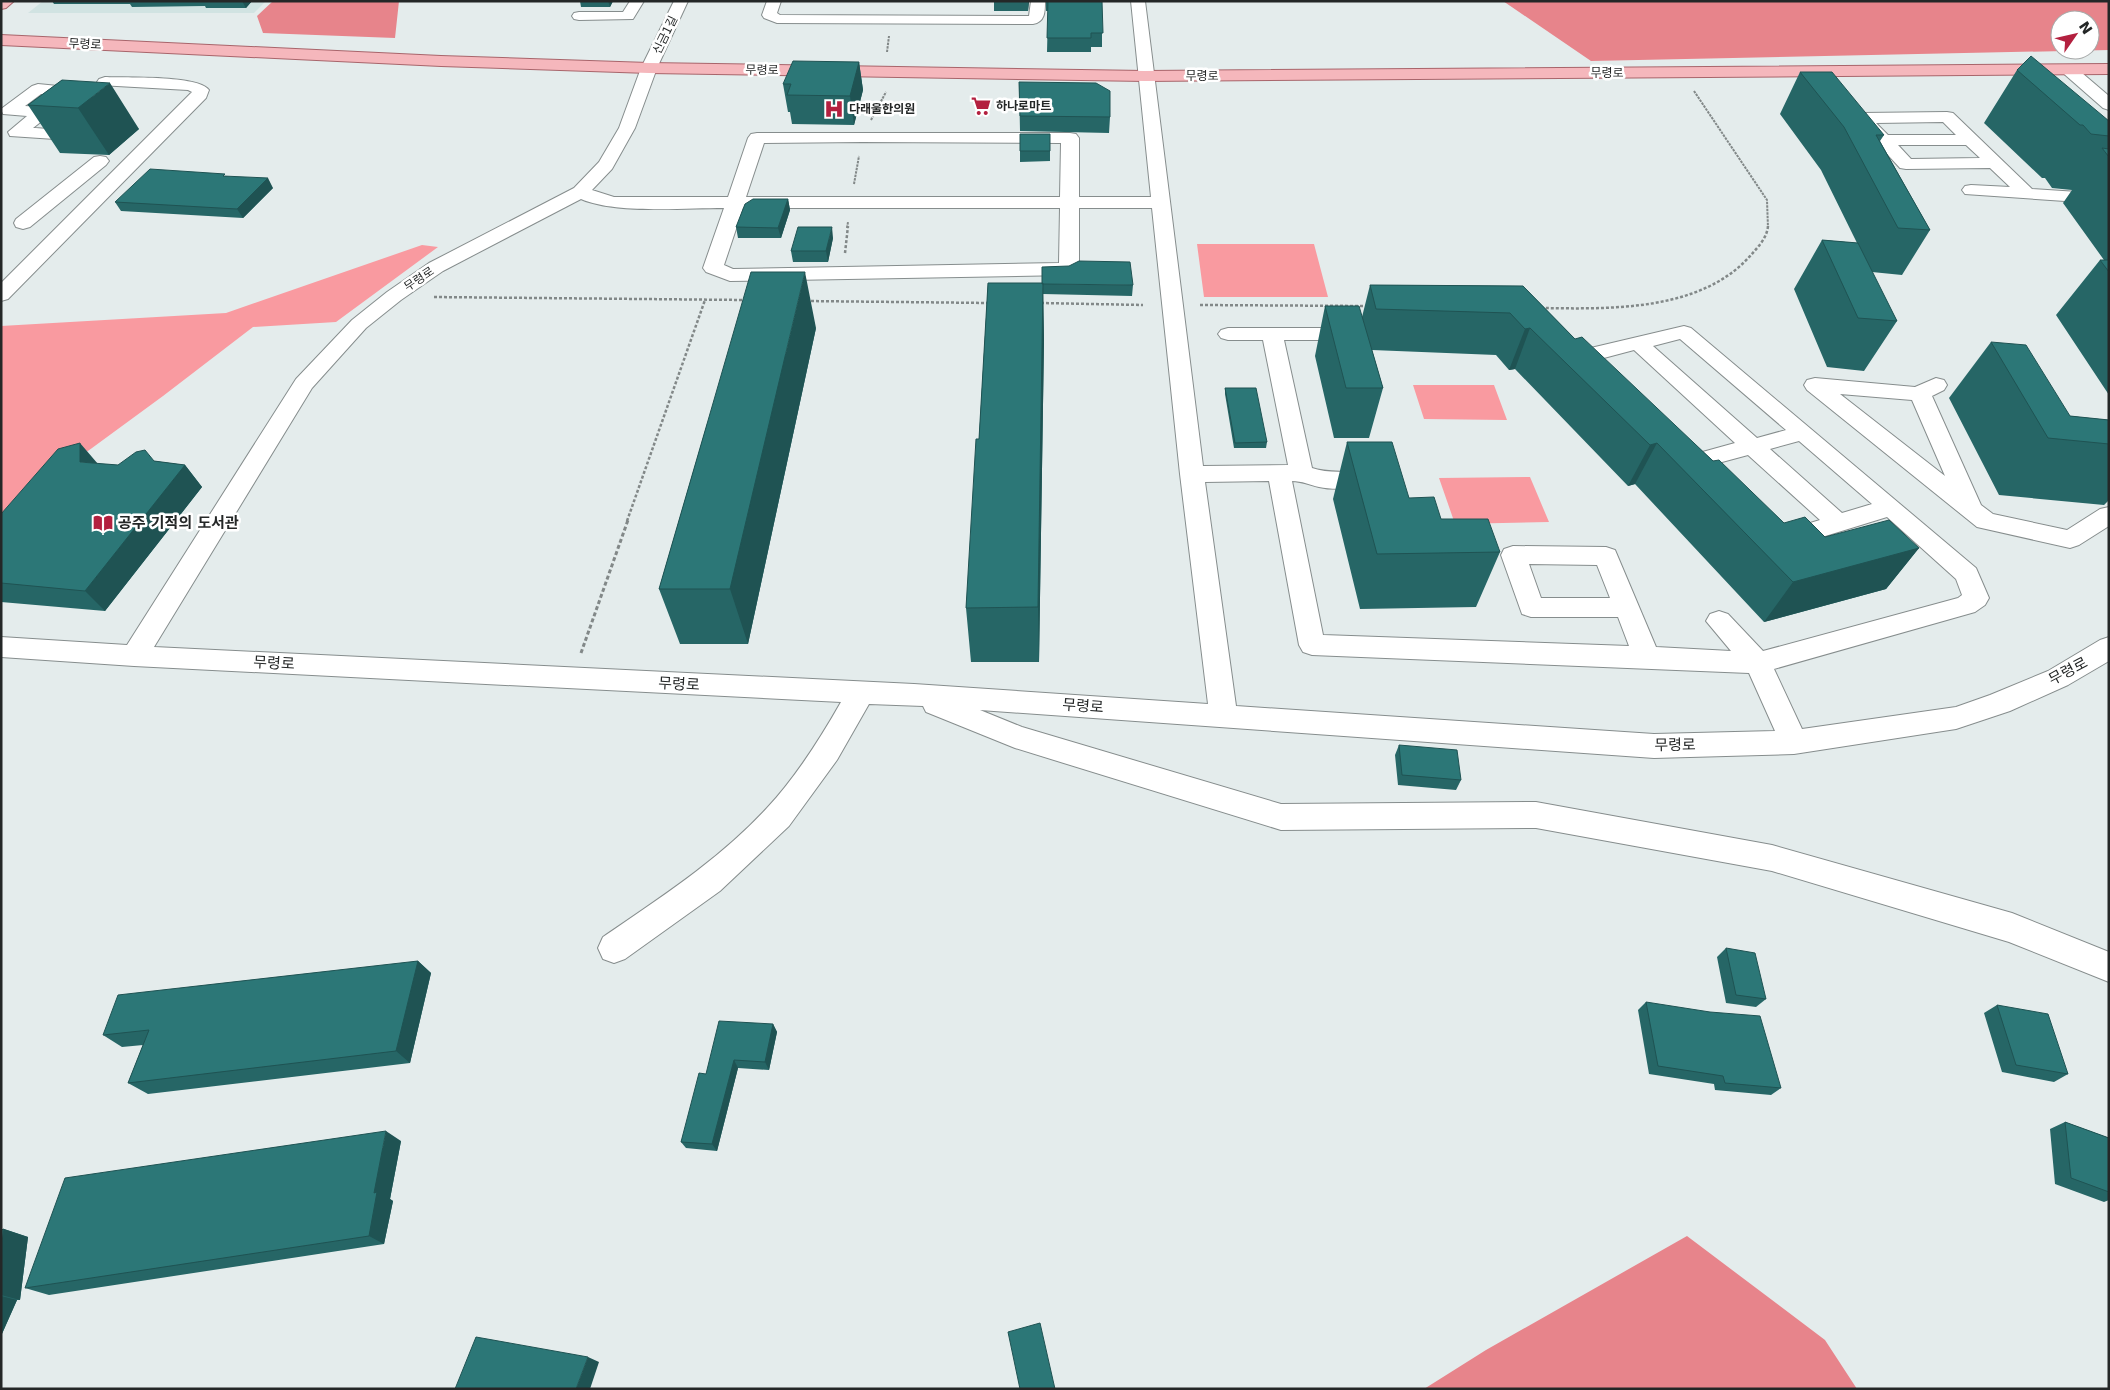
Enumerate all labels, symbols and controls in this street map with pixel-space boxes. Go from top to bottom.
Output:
north arrow [2050,10,2100,60]
street label: 신금1길 [650,14,680,56]
text: N [2076,18,2096,37]
street label: 무령로 [68,36,102,52]
street label: 무령로 [745,63,779,77]
street label: 무령로 [1590,66,1624,80]
street label: 무령로 [1185,69,1219,83]
supermarket icon: 하나로마트 [970,95,992,117]
hospital icon: 다래울한의원 [823,98,845,120]
place label: 하나로마트 [996,99,1051,113]
place label: 다래울한의원 [849,102,915,116]
street label: 무령로 [401,264,437,294]
library icon: 공주 기적의 도서관 [92,512,114,534]
place label: 공주 기적의 도서관 [118,514,239,532]
street label: 무령로 [253,653,295,673]
street label: 무령로 [2045,653,2091,689]
street label: 무령로 [658,674,700,694]
street label: 무령로 [1062,696,1104,716]
street label: 무령로 [1654,736,1696,754]

